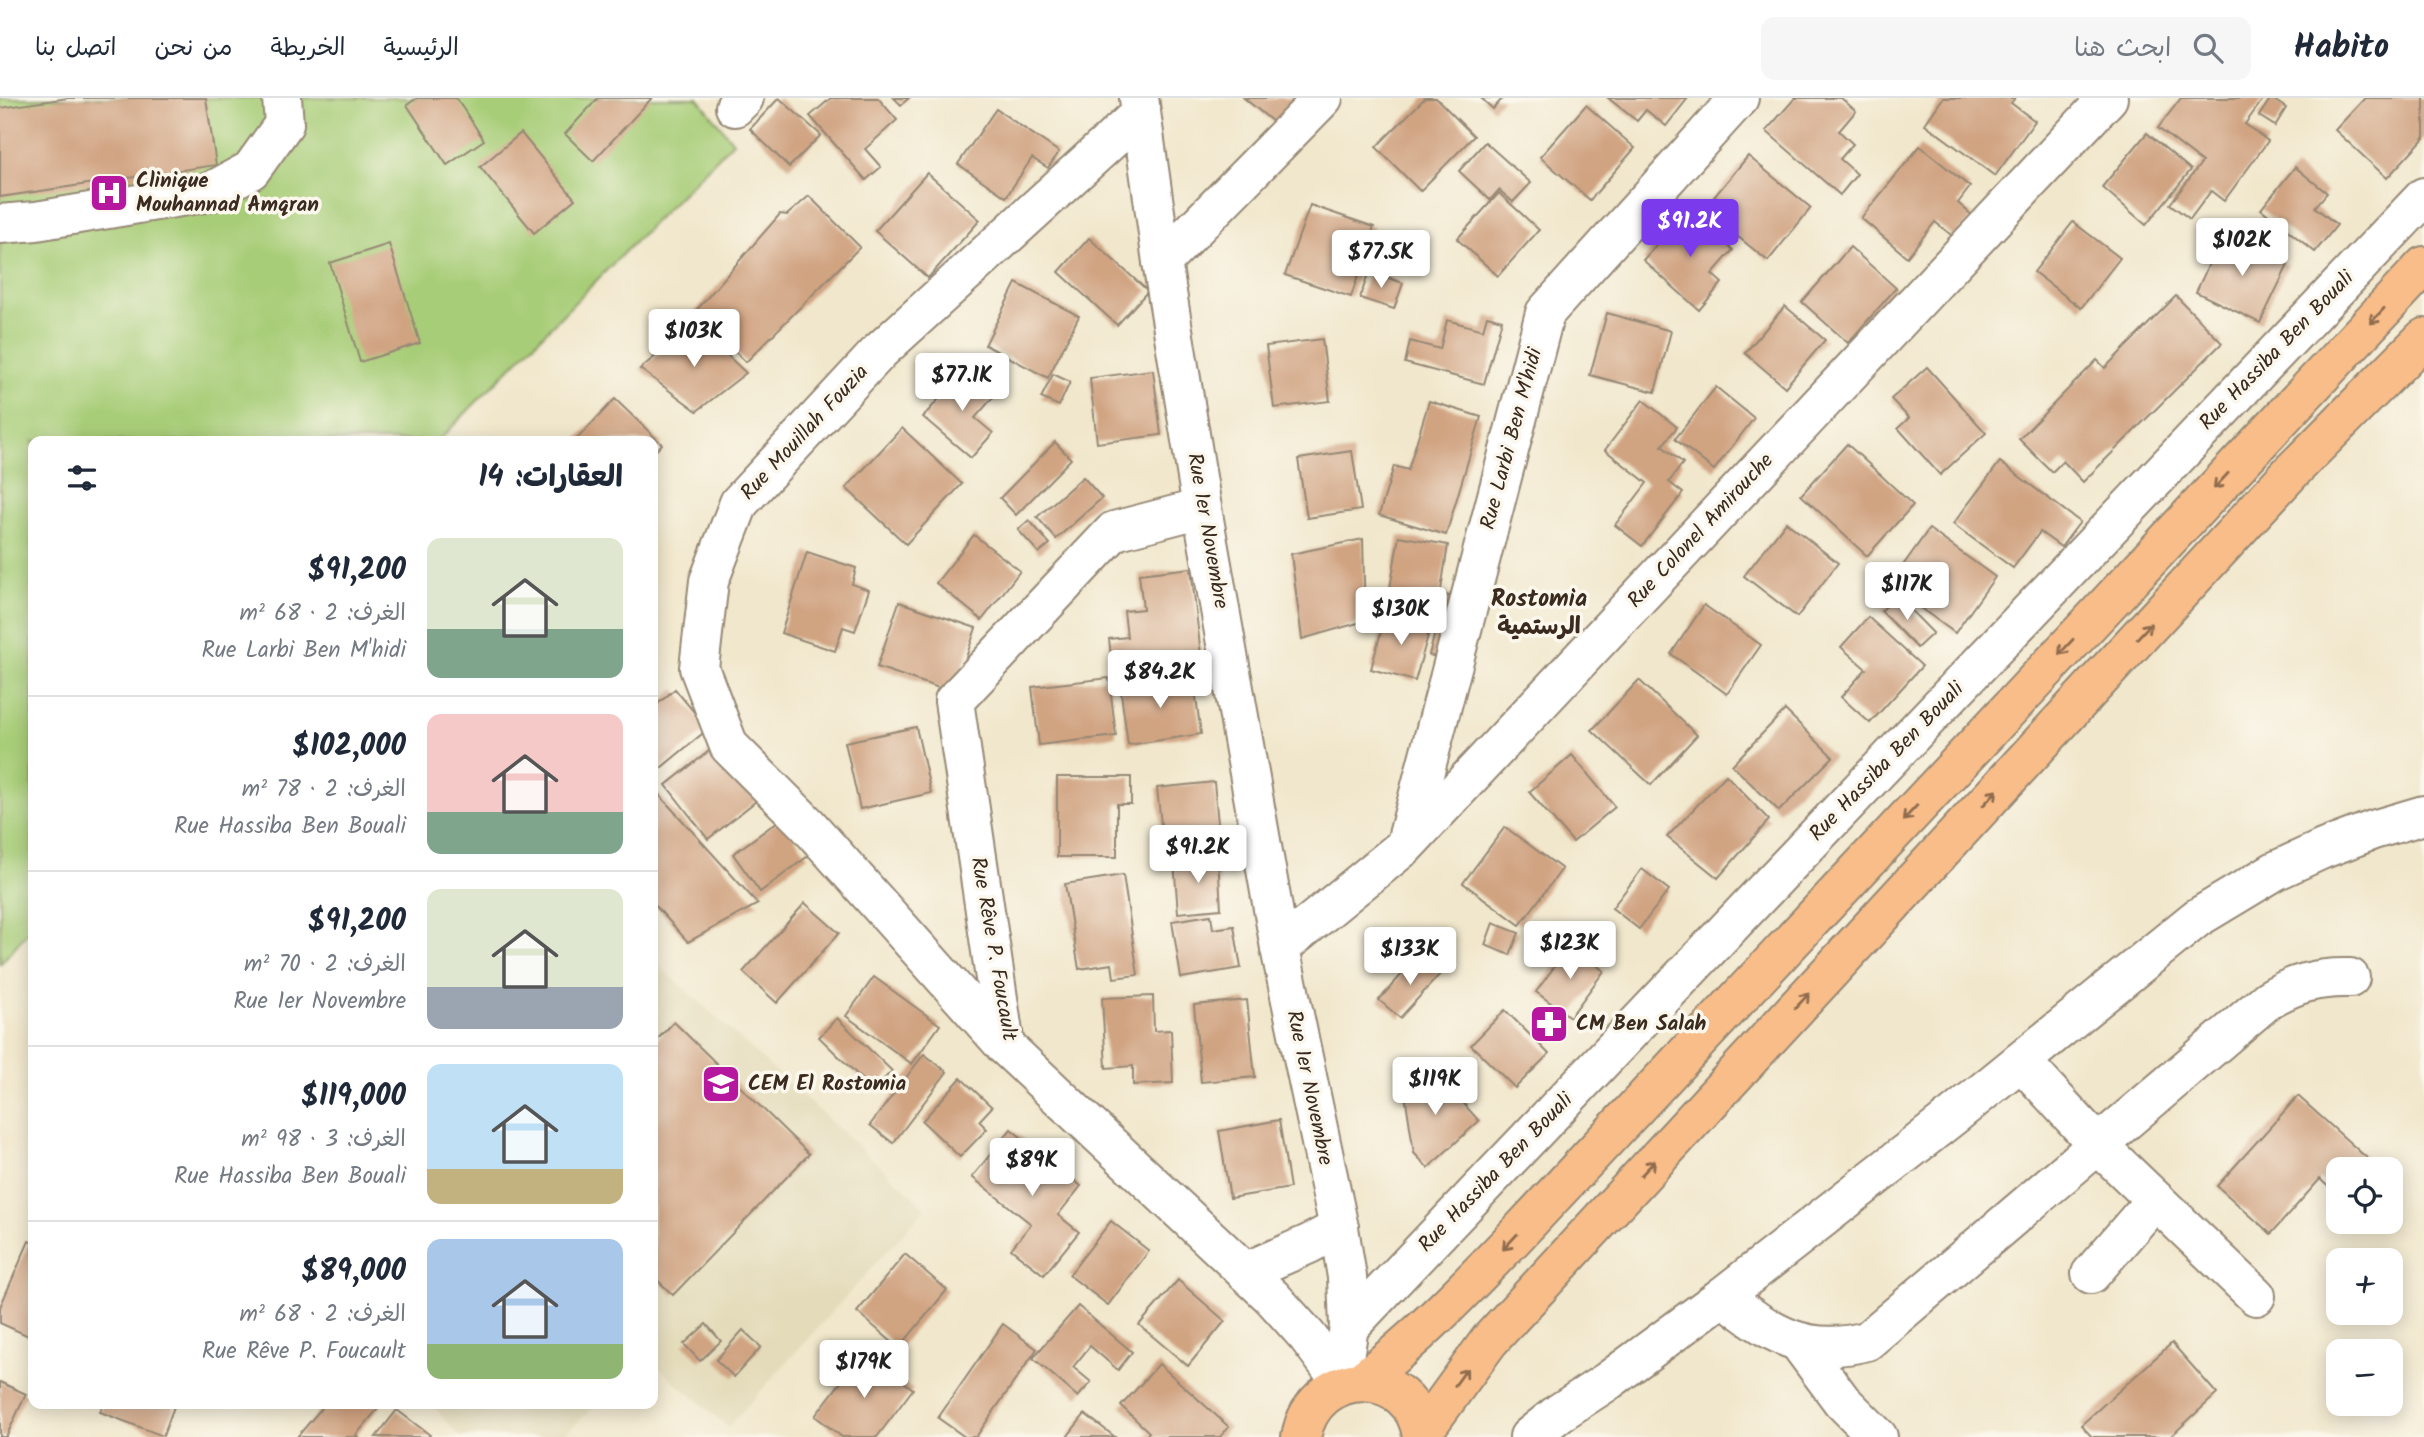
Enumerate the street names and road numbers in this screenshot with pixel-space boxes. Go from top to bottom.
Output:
street label: Rue Hassiba Ben Bouali [2192,263,2363,439]
street label: Rue Larbi Ben M'hidi [1472,344,1552,533]
street label: Rue Mouillah Fouzia [733,357,877,509]
street label: Rue Colonel Amirouche [1620,445,1782,616]
street label: Rue 1er Novembre [1177,450,1237,612]
street label: Rue Hassiba Ben Bouali [1802,674,1973,850]
street label: Rue Rêve P. Foucault [961,854,1026,1045]
street label: Rue 1er Novembre [1276,1007,1342,1169]
street label: Rue Hassiba Ben Bouali [1411,1085,1582,1261]

